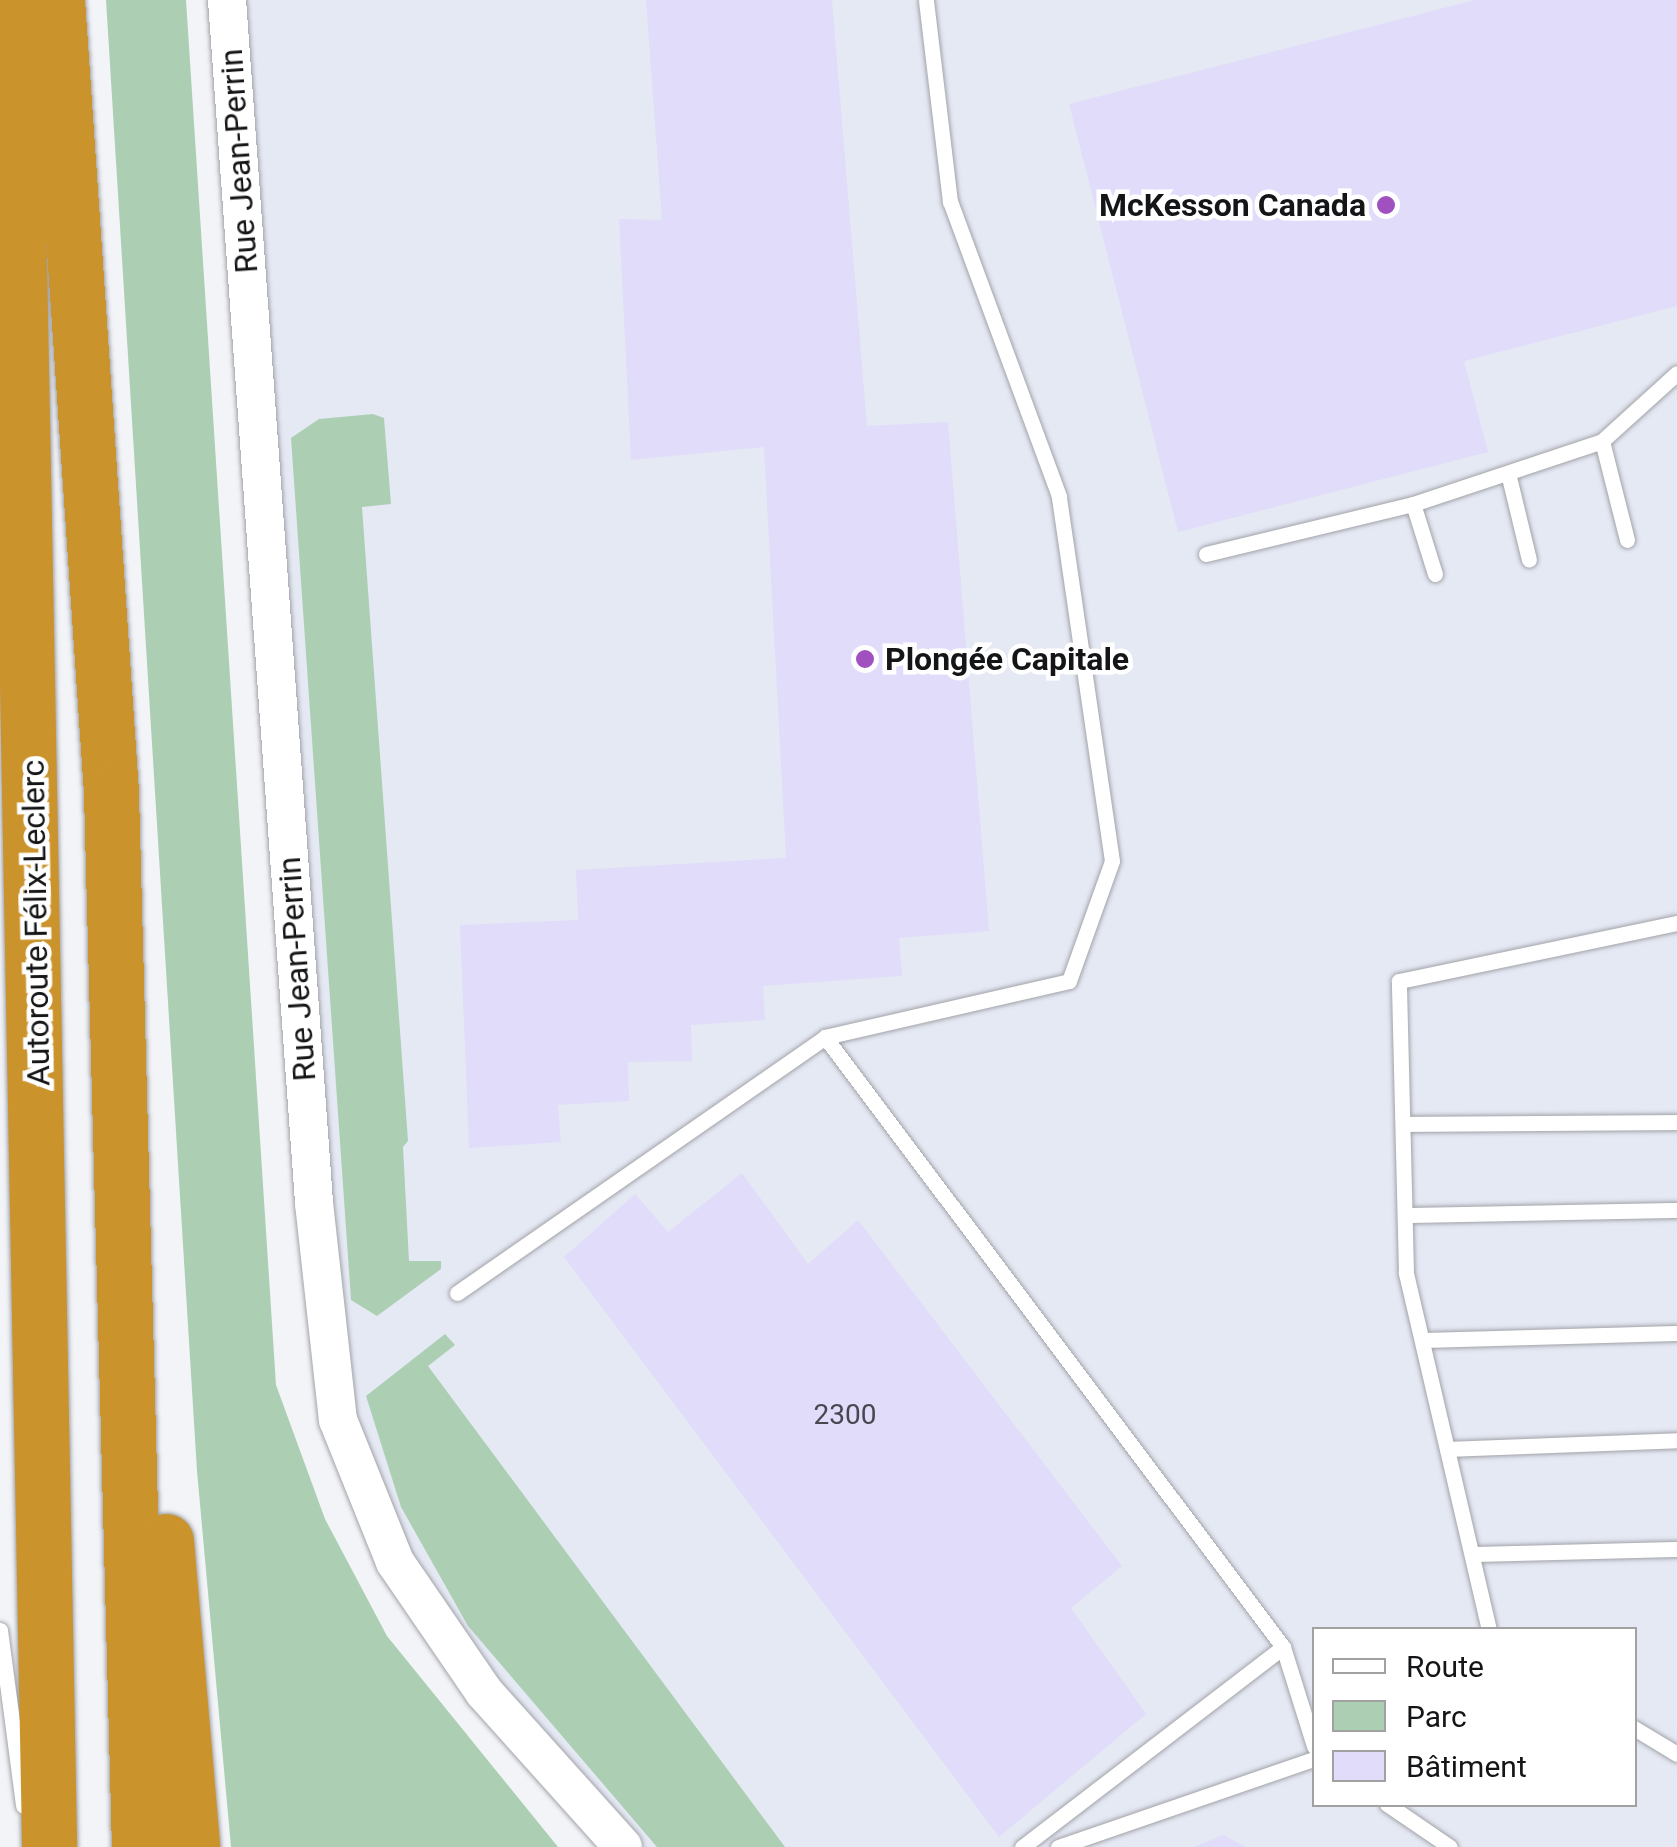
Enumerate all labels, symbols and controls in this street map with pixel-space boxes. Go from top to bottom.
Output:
street label: Rue Jean-Perrin [212,47,266,275]
place label: McKesson Canada [1099,186,1366,224]
marker: McKesson Canada [1375,194,1397,216]
place label: Plongée Capitale [885,640,1129,678]
marker: Plongée Capitale [854,648,876,670]
street label: Autoroute Félix-Leclerc [14,760,58,1086]
street label: Rue Jean-Perrin [270,855,324,1083]
house number: 2300 [814,1398,876,1432]
legend [1312,1627,1637,1807]
text: Route [1406,1649,1484,1684]
text: Parc [1406,1699,1467,1734]
text: Bâtiment [1406,1749,1527,1784]

